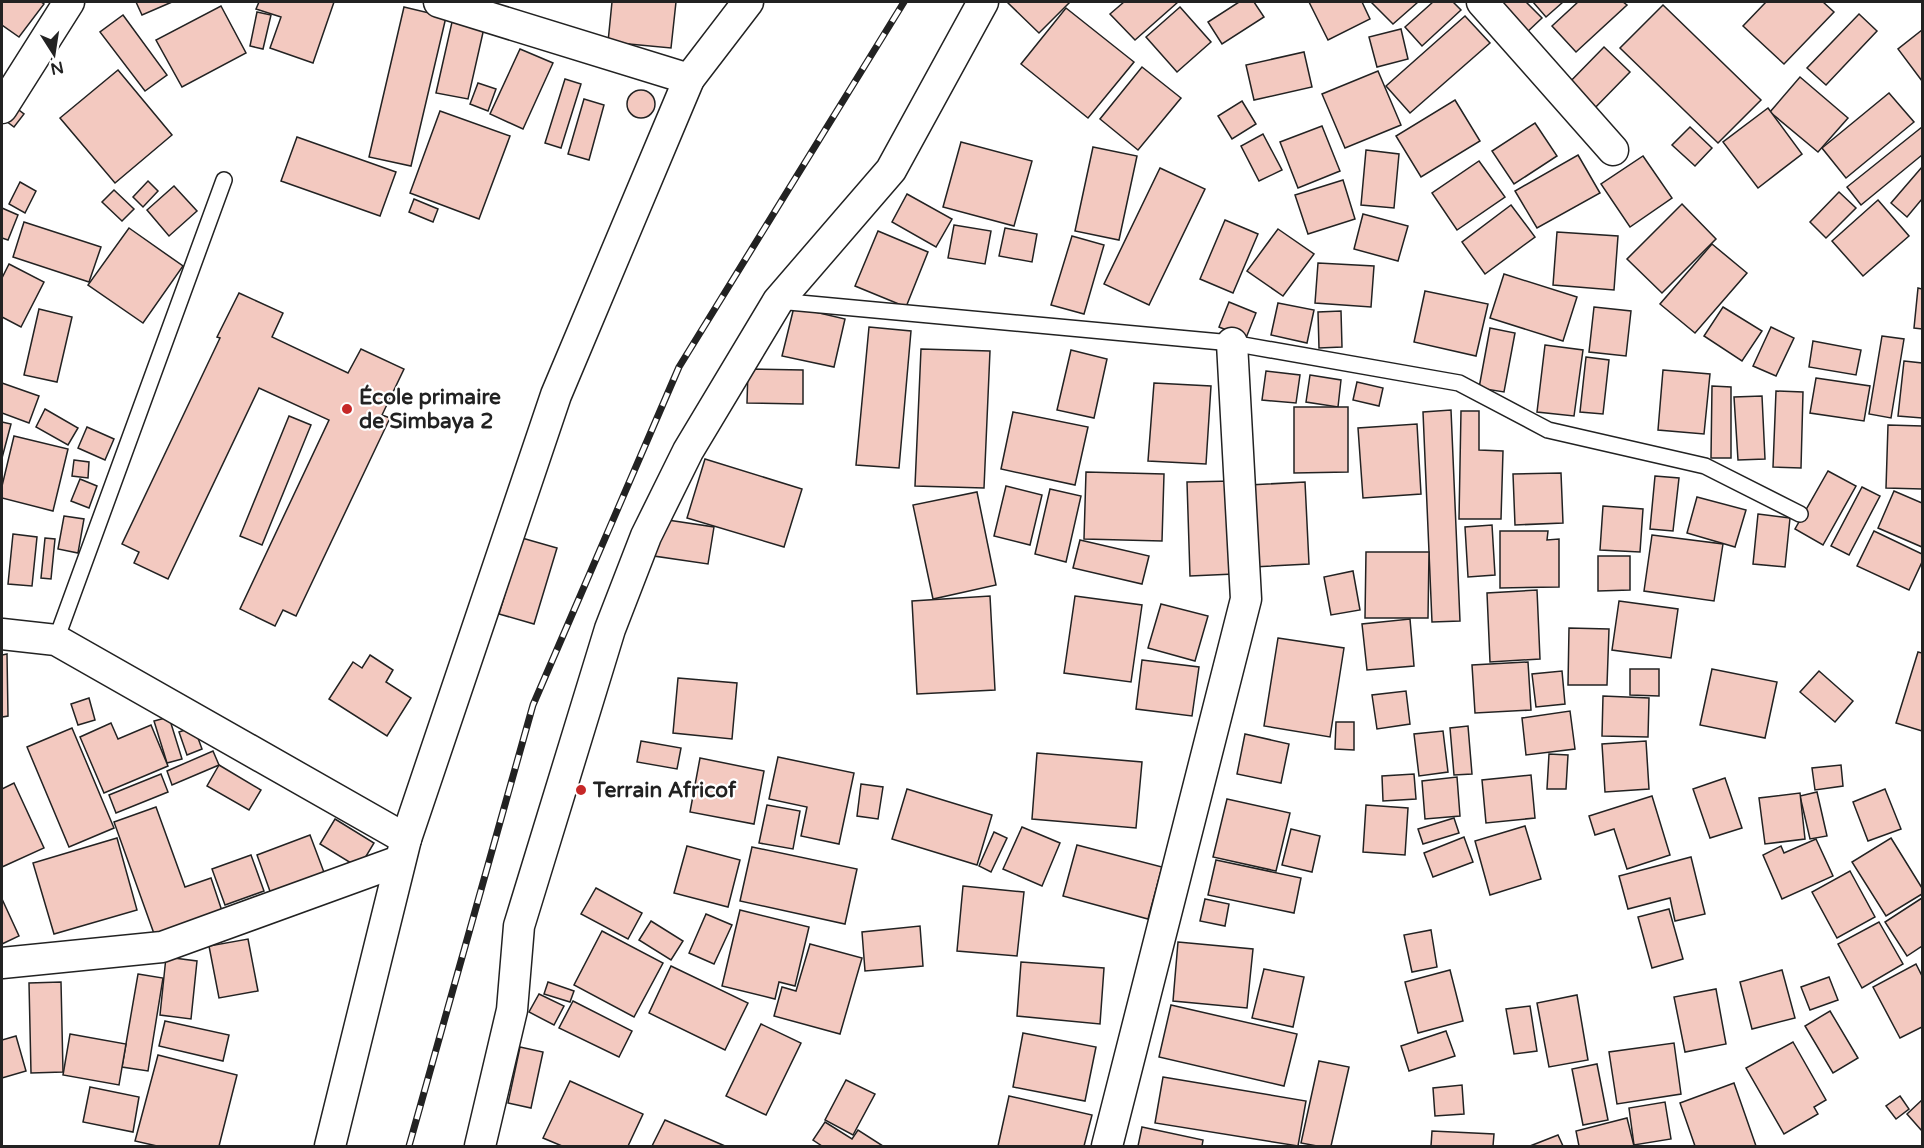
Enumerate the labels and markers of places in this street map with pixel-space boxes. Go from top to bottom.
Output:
place label: École primaire de Simbaya 2 [359,384,501,434]
marker: École primaire de Simbaya 2 [340,402,354,416]
place label: Terrain Africof [592,778,737,803]
marker: Terrain Africof [574,783,588,797]

